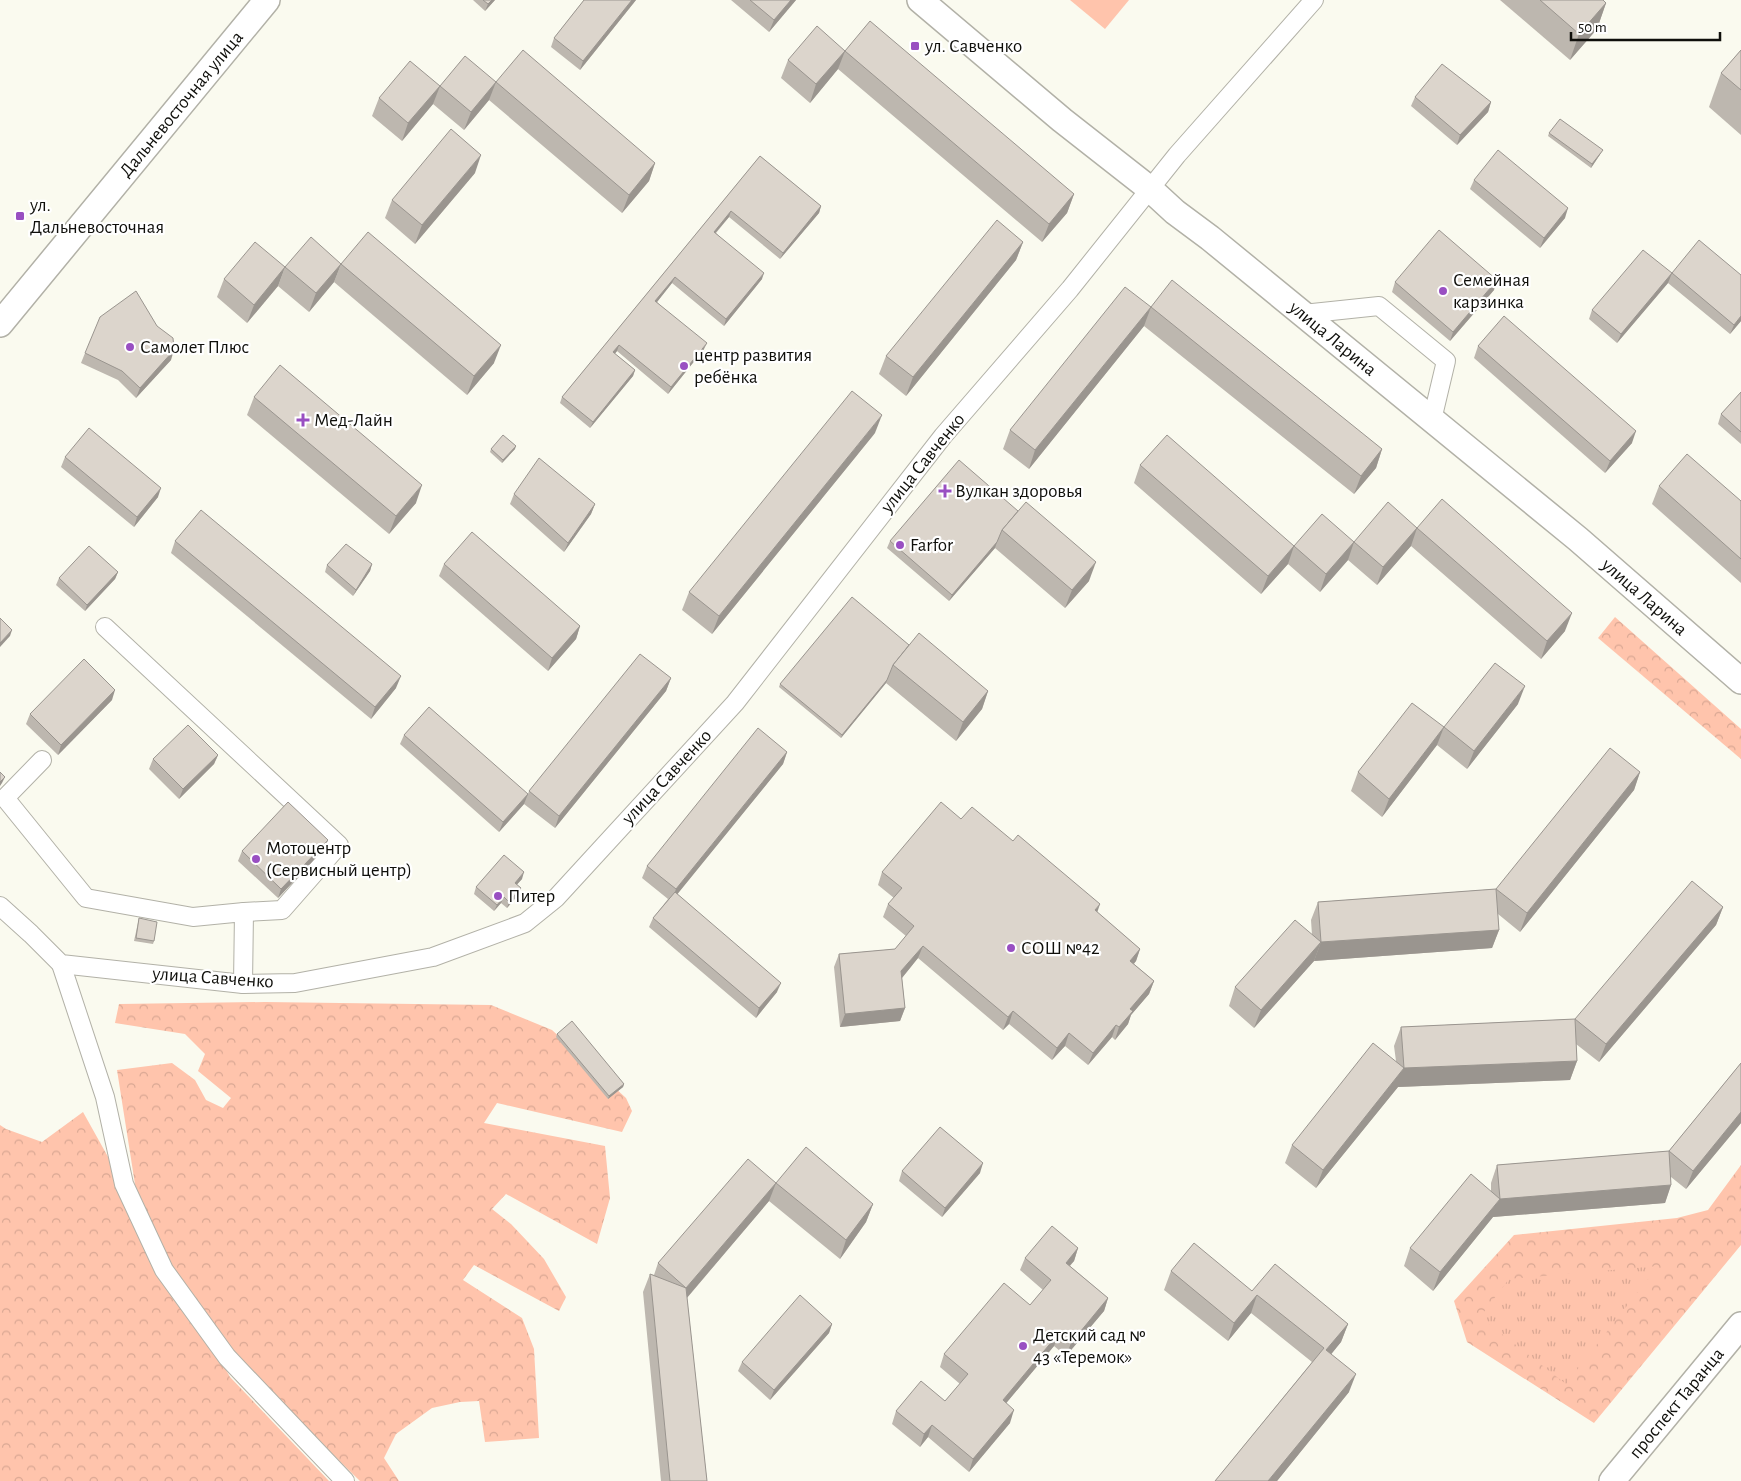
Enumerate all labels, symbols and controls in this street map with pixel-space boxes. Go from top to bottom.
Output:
scale bar [1571,10,1720,42]
text: 50 m [1578,20,1607,35]
street label: Дальневосточная улица [116,27,247,181]
place label: ул. Савченко [924,37,1022,56]
marker: ул. Савченко [909,40,921,52]
place label: ул. Дальневосточная [29,196,164,237]
marker: ул. Дальневосточная [14,210,26,222]
place label: Семейная карзинка [1453,271,1530,312]
marker: Семейная карзинка [1437,285,1449,297]
street label: улица Ларина [1285,297,1380,380]
place label: Самолет Плюс [140,338,249,357]
marker: Самолет Плюс [124,341,136,353]
place label: центр развития ребёнка [694,346,812,387]
marker: центр развития ребёнка [678,360,690,372]
street label: улица Савченко [877,410,969,517]
place label: Мед-Лайн [314,411,393,430]
marker: Мед-Лайн [296,413,310,427]
place label: Вулкан здоровья [955,482,1083,501]
marker: Вулкан здоровья [939,485,951,497]
place label: Farfor [910,536,953,555]
marker: Farfor [894,539,906,551]
street label: улица Ларина [1598,554,1691,639]
street label: улица Савченко [618,726,715,829]
place label: Мотоцентр (Сервисный центр) [266,839,412,880]
marker: Мотоцентр (Сервисный центр) [250,853,262,865]
place label: Питер [508,887,555,906]
marker: Питер [492,890,504,902]
place label: СОШ №42 [1021,939,1100,958]
marker: СОШ №42 [1005,942,1017,954]
street label: улица Савченко [151,964,274,992]
place label: Детский сад № 43 «Теремок» [1033,1326,1146,1367]
marker: Детский сад № 43 «Теремок» [1017,1340,1029,1352]
street label: проспект Таранца [1625,1344,1728,1462]

